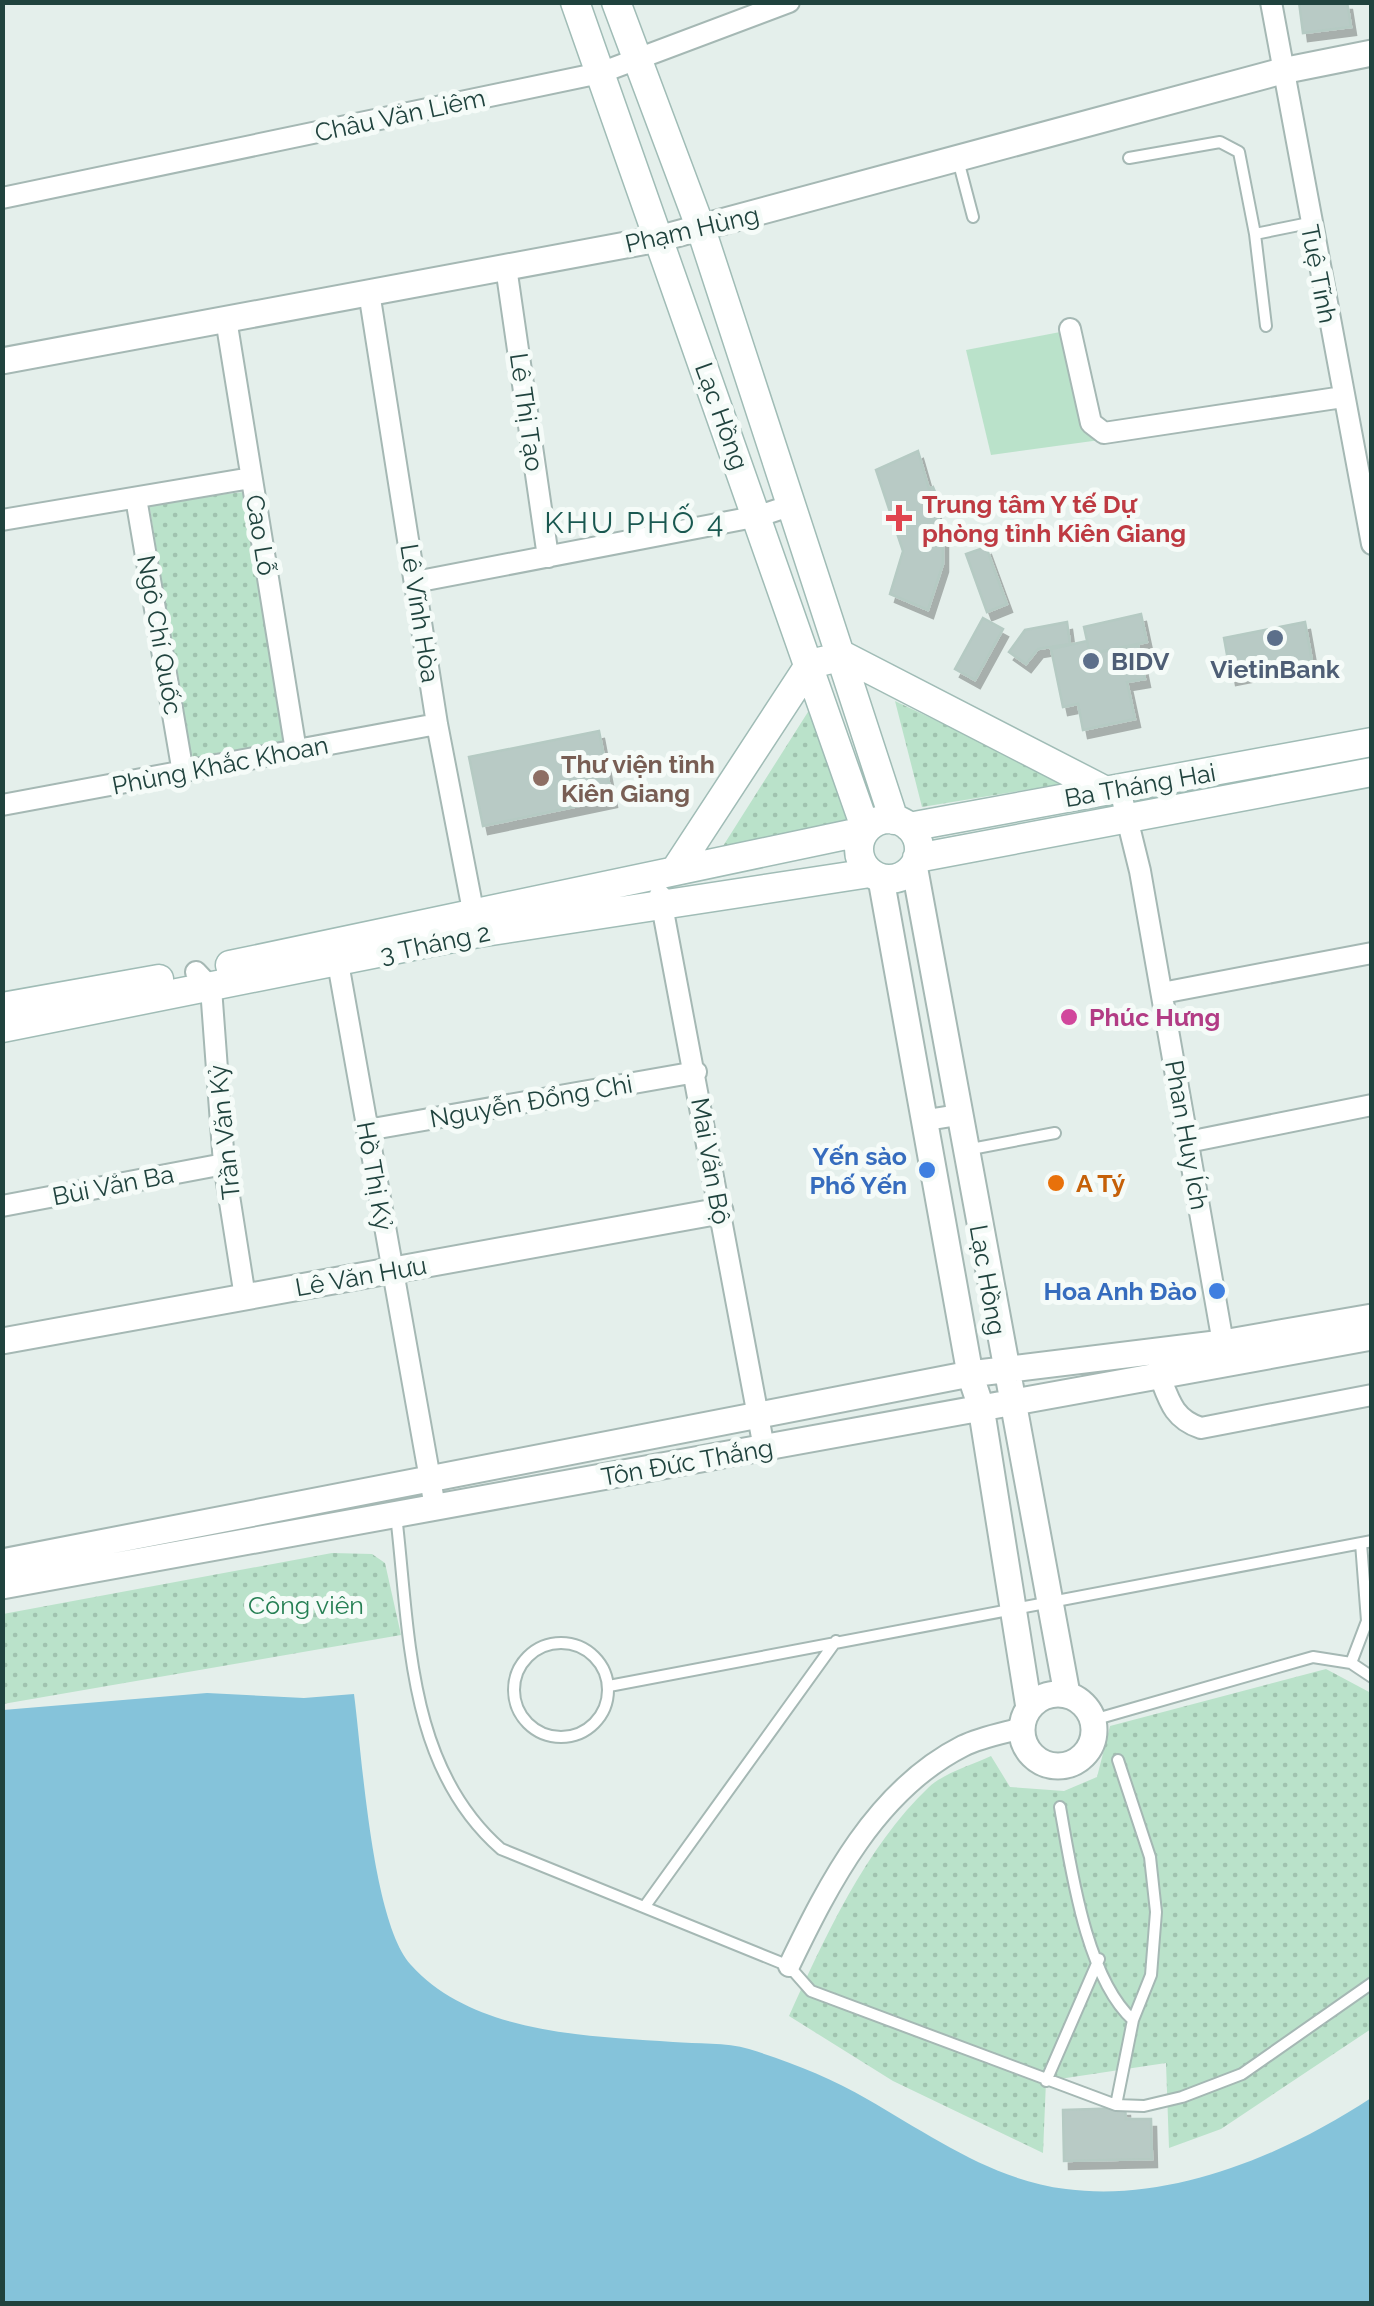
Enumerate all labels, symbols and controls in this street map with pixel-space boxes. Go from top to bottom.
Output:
street label: Châu Văn Liêm [312,82,488,148]
street label: Phạm Hùng [622,199,762,259]
street label: Tuệ Tĩnh [1295,222,1343,326]
street label: Lê Thị Tạo [504,351,550,473]
street label: Lạc Hồng [689,358,755,474]
place label: Trung tâm Y tế Dự phòng tỉnh Kiên Giang [922,489,1186,548]
street label: Cao Lỗ [240,492,282,578]
district label: KHU PHỐ 4 [544,503,726,540]
marker: Trung tâm Y tế Dự phòng tỉnh Kiên Giang [886,505,912,531]
street label: Lê Vĩnh Hòa [394,541,446,685]
street label: Ngô Chí Quốc [131,553,189,717]
marker: VietinBank [1264,627,1286,649]
place label: BIDV [1111,646,1169,676]
marker: BIDV [1080,650,1102,672]
place label: VietinBank [1210,654,1341,684]
street label: Phùng Khắc Khoan [109,729,331,801]
place label: Thư viện tỉnh Kiên Giang [561,749,715,808]
street label: Ba Tháng Hai [1062,757,1218,813]
marker: Thư viện tỉnh Kiên Giang [530,767,552,789]
street label: 3 Tháng 2 [377,917,493,969]
place label: Phúc Hưng [1089,1002,1220,1032]
marker: Phúc Hưng [1058,1006,1080,1028]
street label: Phan Huy Ích [1159,1058,1215,1212]
street label: Trần Văn Kỷ [202,1063,246,1201]
street label: Nguyễn Đổng Chi [427,1068,635,1134]
street label: Mai Văn Bộ [685,1095,737,1227]
street label: Hồ Thị Kỷ [351,1119,399,1233]
place label: Yến sào Phố Yến [810,1141,907,1200]
street label: Bùi Văn Ba [50,1159,176,1211]
marker: Yến sào Phố Yến [916,1159,938,1181]
place label: A Tý [1076,1168,1126,1198]
marker: A Tý [1045,1172,1067,1194]
street label: Lạc Hồng [964,1222,1012,1338]
street label: Lê Văn Hưu [293,1250,429,1302]
place label: Hoa Anh Đào [1043,1276,1197,1306]
marker: Hoa Anh Đào [1206,1280,1228,1302]
street label: Tôn Đức Thắng [599,1432,775,1492]
park label: Công viên [248,1590,364,1620]

